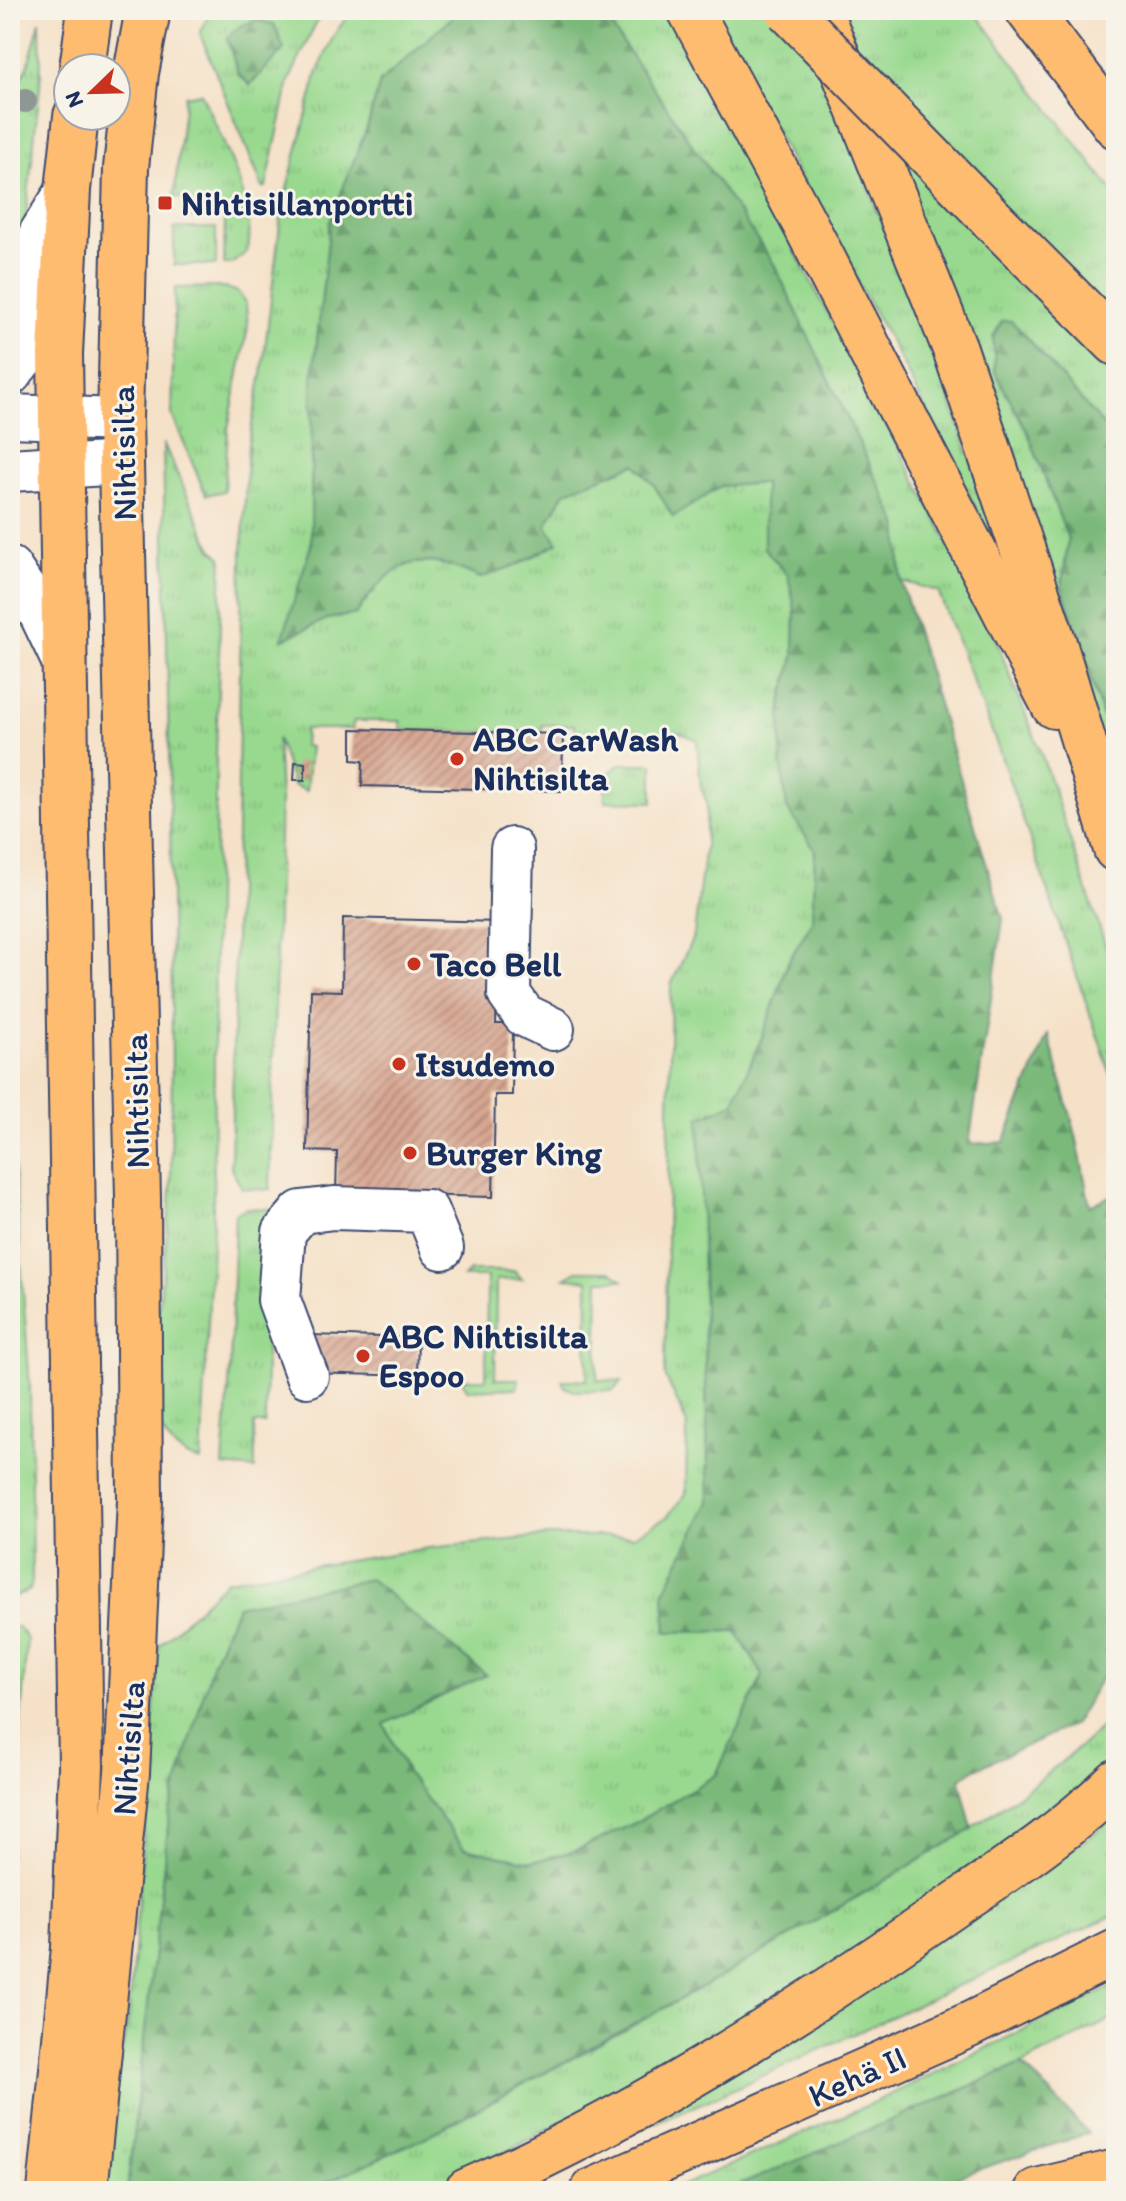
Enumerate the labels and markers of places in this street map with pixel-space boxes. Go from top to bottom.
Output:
place label: Nihtisillanportti [181,183,413,224]
marker: Nihtisillanportti [156,194,174,212]
place label: ABC CarWash Nihtisilta [473,719,679,799]
marker: ABC CarWash Nihtisilta [448,750,466,768]
place label: Taco Bell [429,944,562,985]
marker: Taco Bell [405,955,423,973]
place label: Itsudemo [415,1044,555,1085]
marker: Itsudemo [390,1055,408,1073]
place label: Burger King [426,1133,602,1174]
marker: Burger King [401,1144,419,1162]
place label: ABC Nihtisilta Espoo [379,1316,588,1396]
marker: ABC Nihtisilta Espoo [354,1347,372,1365]

